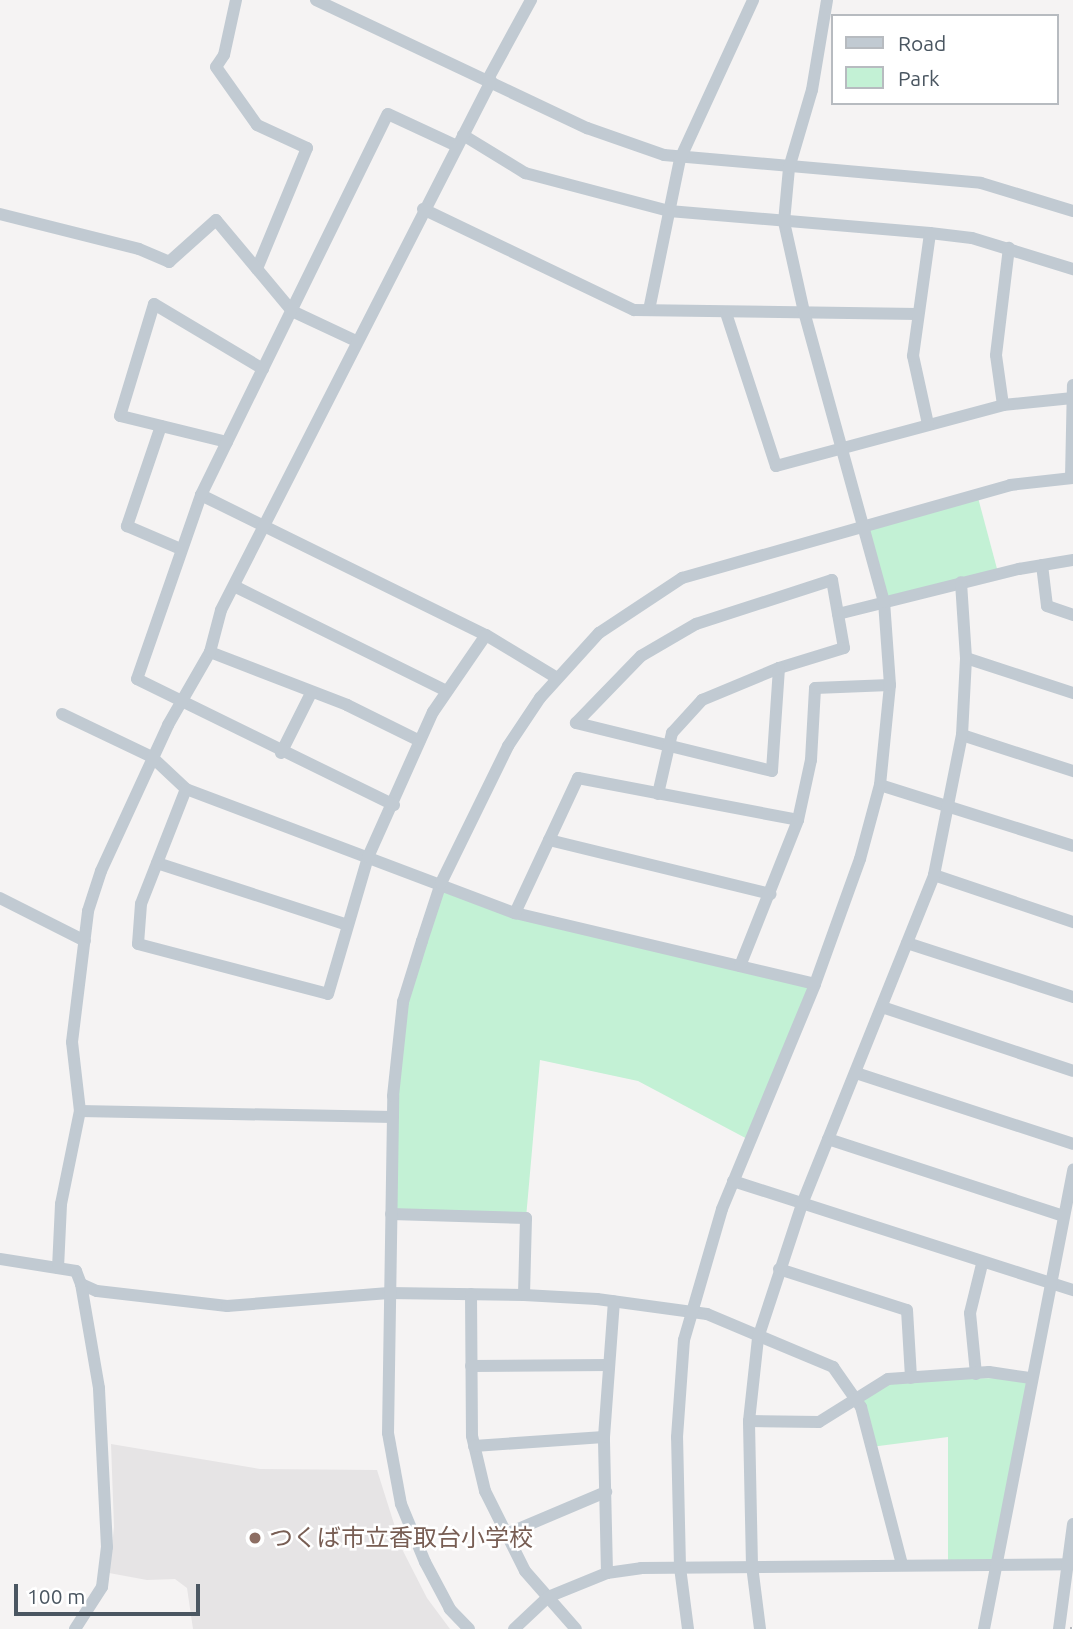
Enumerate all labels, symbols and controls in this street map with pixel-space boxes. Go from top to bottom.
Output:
legend [832,14,1059,105]
text: Road [898,31,946,55]
text: Park [898,66,940,90]
place label: つくば市立香取台小学校 [269,1524,533,1552]
marker: つくば市立香取台小学校 [247,1530,263,1546]
scale bar [18,1570,203,1614]
text: 100 m [27,1584,85,1608]

